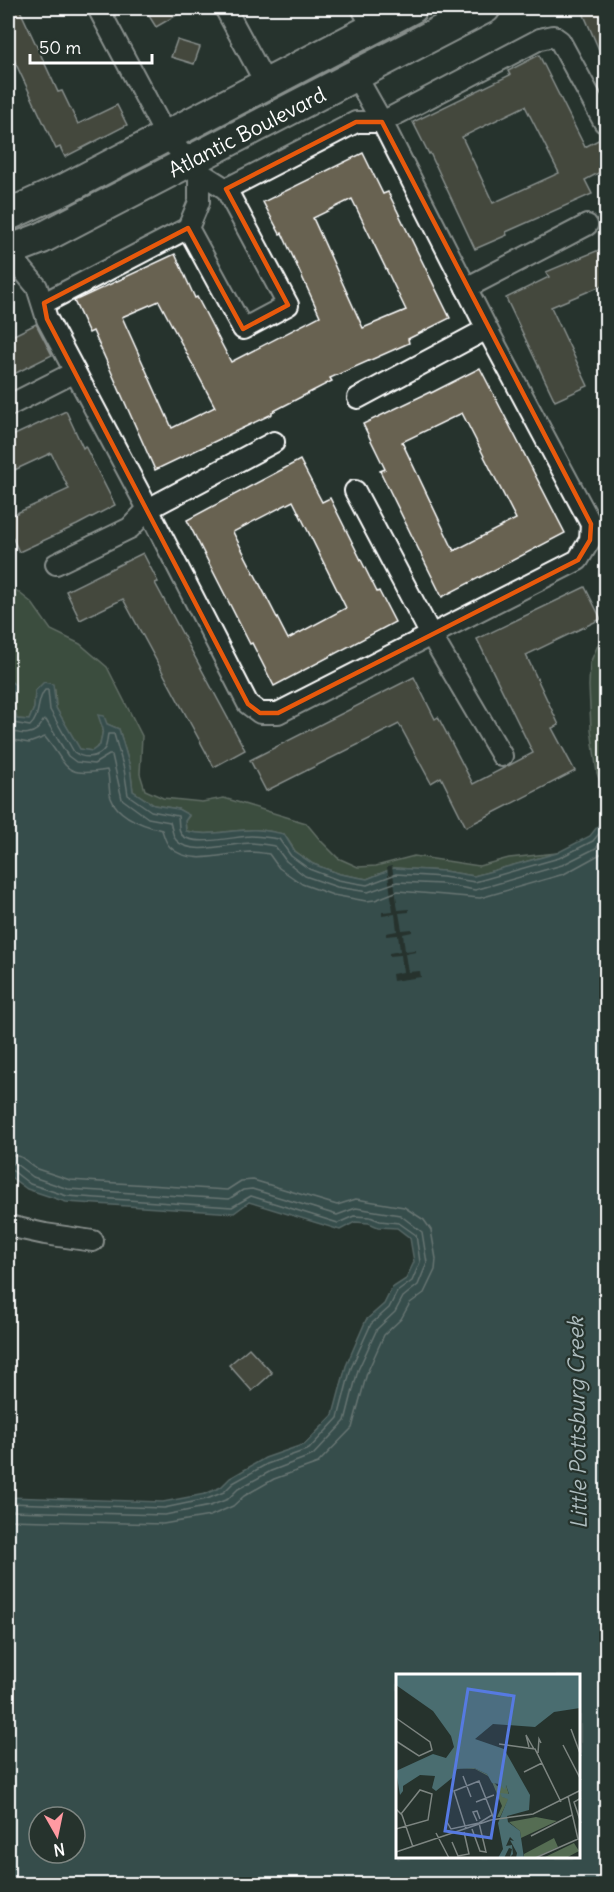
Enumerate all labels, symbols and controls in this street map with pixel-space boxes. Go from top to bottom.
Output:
scale bar [30,27,152,65]
text: 50 m [39,36,81,59]
street label: Atlantic Boulevard [164,81,330,183]
water label: Little Pottsburg Creek [561,1315,593,1529]
inset map [396,1674,581,1859]
north arrow [27,1805,87,1865]
text: N [52,1839,66,1861]

